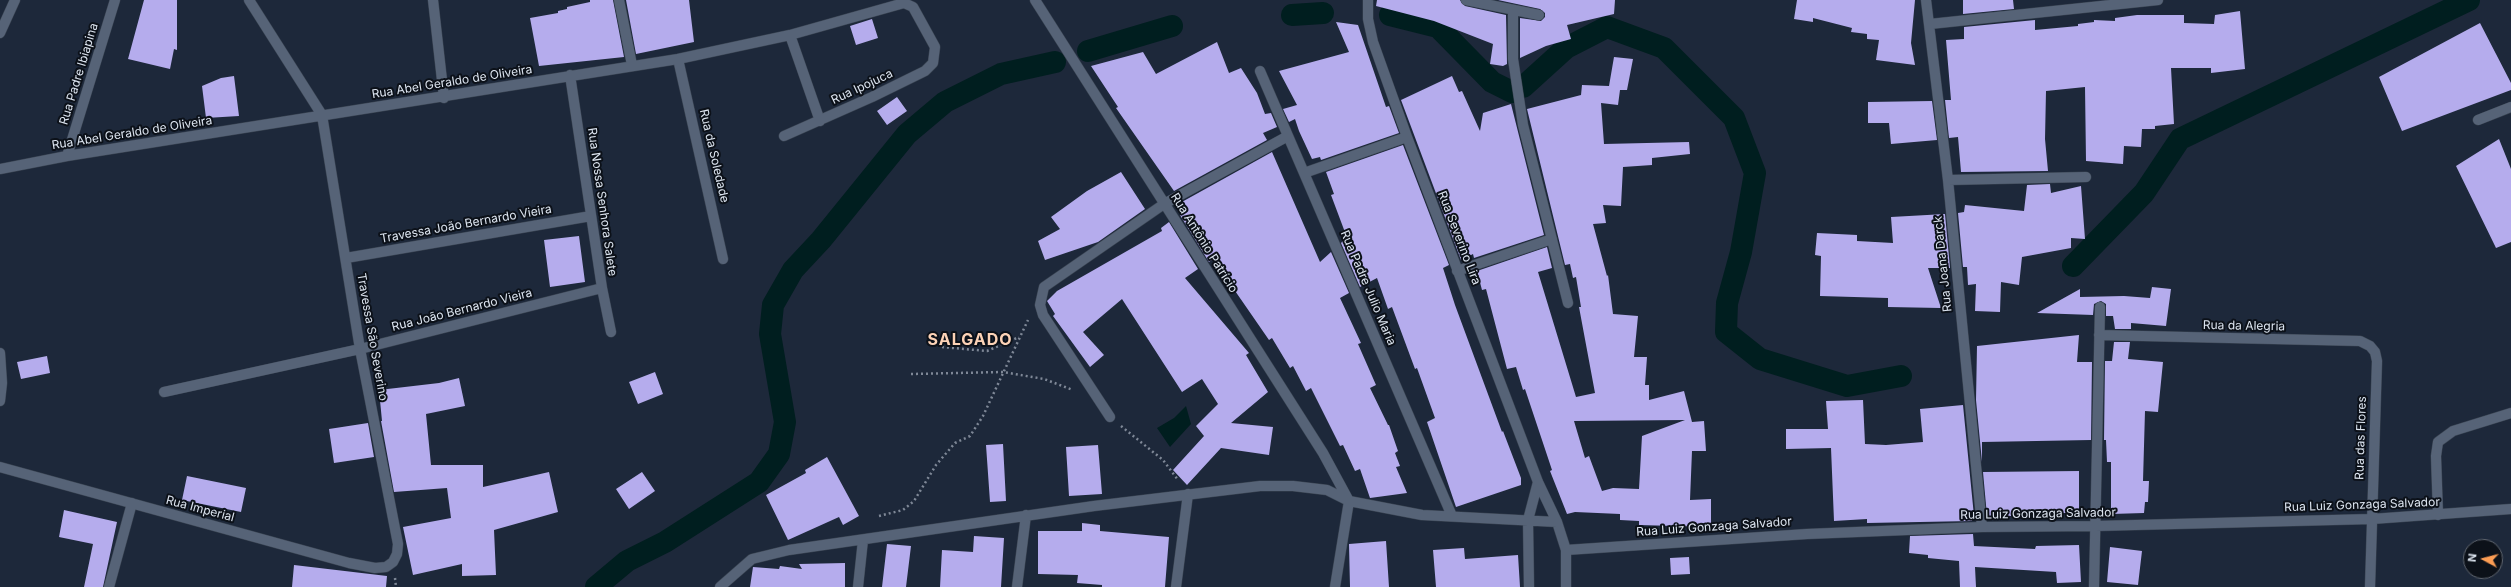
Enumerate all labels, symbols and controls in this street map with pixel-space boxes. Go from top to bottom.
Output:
street label: Rua Padre Ibiapina [57,21,101,127]
street label: Rua Abel Geraldo de Oliveira [371,62,533,102]
street label: Rua Ipojuca [829,66,895,108]
street label: Rua da Soledade [696,108,732,204]
street label: Rua Abel Geraldo de Oliveira [51,113,213,153]
street label: Rua Nossa Senhora Salete [584,127,620,277]
street label: Rua Severino Lira [1435,189,1483,287]
street label: Rua Antônio Patrício [1167,191,1241,295]
street label: Travessa João Bernardo Vieira [379,202,553,246]
street label: Rua Joana Darck [1931,215,1955,313]
street label: Rua Padre Julio Maria [1337,228,1399,348]
street label: Travessa São Severino [354,272,390,402]
street label: Rua João Bernardo Vieira [390,286,534,334]
street label: Rua da Alegria [2203,318,2285,334]
district label: SALGADO [927,330,1013,350]
street label: Rua das Flores [2352,396,2370,480]
street label: Rua Imperial [164,493,236,525]
street label: Rua Luiz Gonzaga Salvador [2284,495,2440,515]
street label: Rua Luiz Gonzaga Salvador [1960,505,2116,523]
street label: Rua Luiz Gonzaga Salvador [1636,514,1792,540]
north arrow [2463,539,2503,579]
text: N [2465,553,2480,563]

